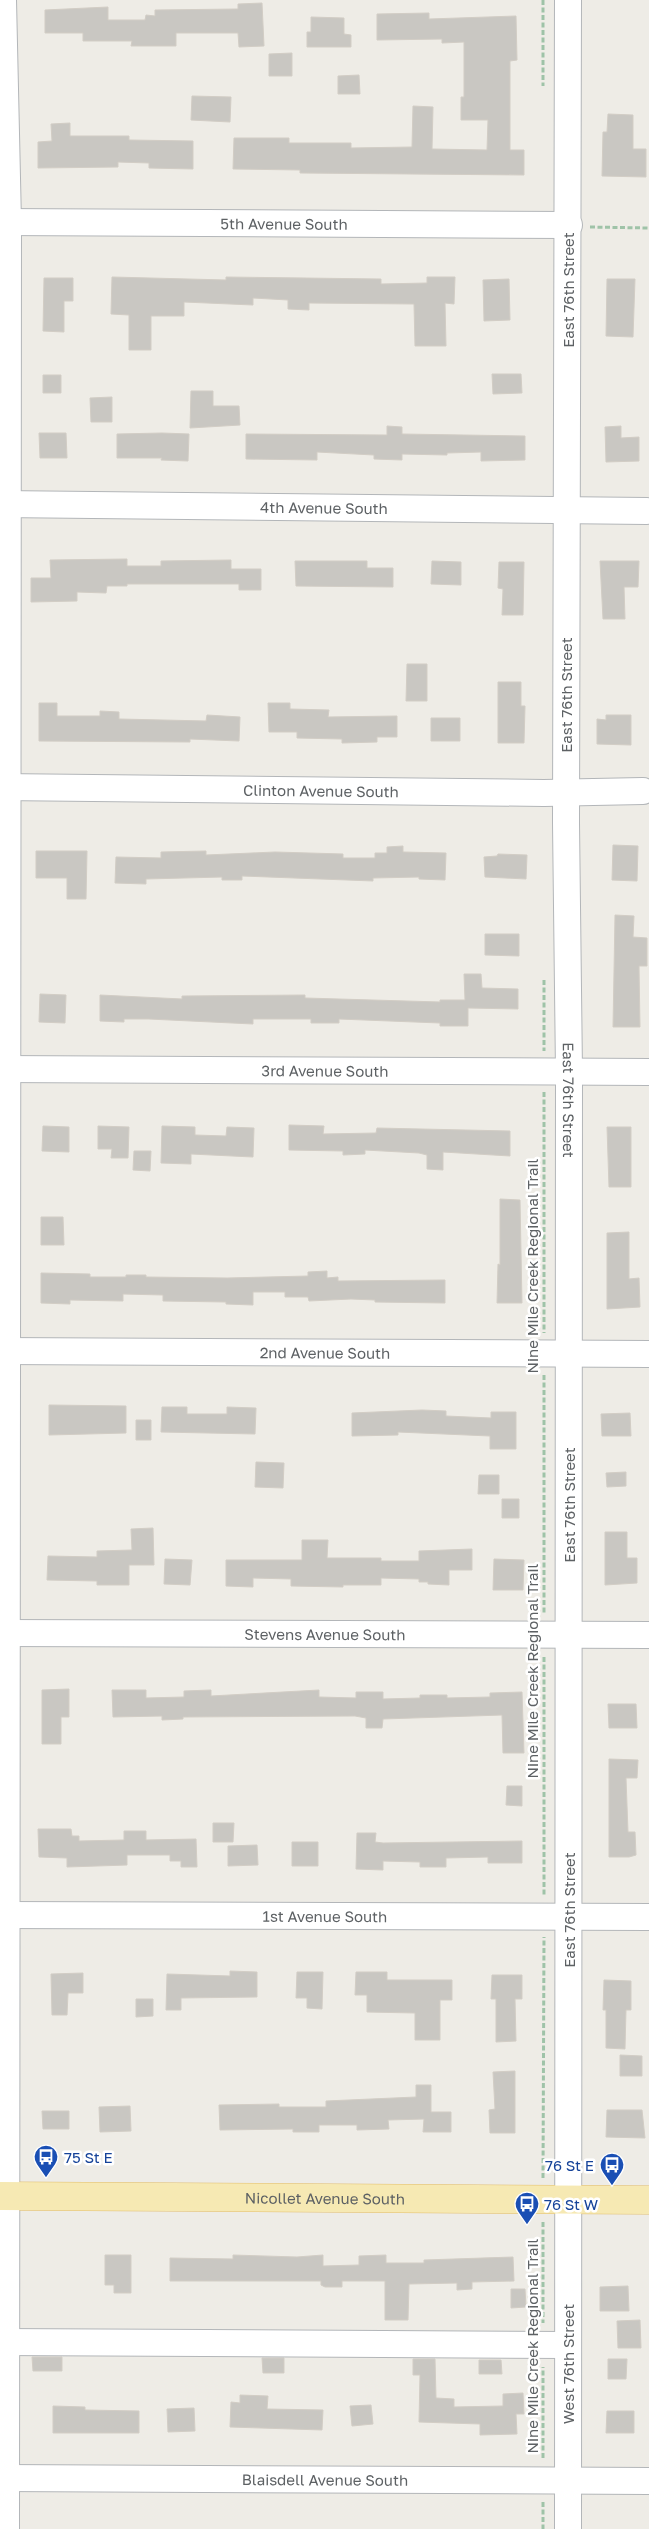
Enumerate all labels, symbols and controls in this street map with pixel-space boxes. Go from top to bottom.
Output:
street label: 5th Avenue South [220,214,348,233]
street label: East 76th Street [559,232,577,348]
street label: 4th Avenue South [260,498,388,517]
street label: East 76th Street [557,637,575,753]
street label: Clinton Avenue South [243,781,399,800]
street label: East 76th Street [560,1042,578,1158]
street label: 3rd Avenue South [261,1061,389,1080]
street label: Nine Mile Creek Regional Trail [523,1158,541,1373]
street label: 2nd Avenue South [260,1343,390,1362]
street label: East 76th Street [560,1447,578,1563]
street label: Nine Mile Creek Regional Trail [523,1563,541,1778]
street label: Stevens Avenue South [244,1625,406,1643]
street label: East 76th Street [560,1852,578,1968]
street label: 1st Avenue South [263,1907,387,1925]
bus stop icon: 75 St E [33,2144,59,2178]
place label: 75 St E [64,2148,113,2166]
bus stop icon: 76 St E [599,2152,625,2186]
place label: 76 St E [545,2156,594,2174]
street label: Nicollet Avenue South [245,2189,405,2207]
bus stop icon: 76 St W [514,2191,540,2225]
place label: 76 St W [544,2195,598,2213]
street label: Nine Mile Creek Regional Trail [523,2238,541,2453]
street label: West 76th Street [559,2304,577,2424]
street label: Blaisdell Avenue South [242,2470,408,2489]

